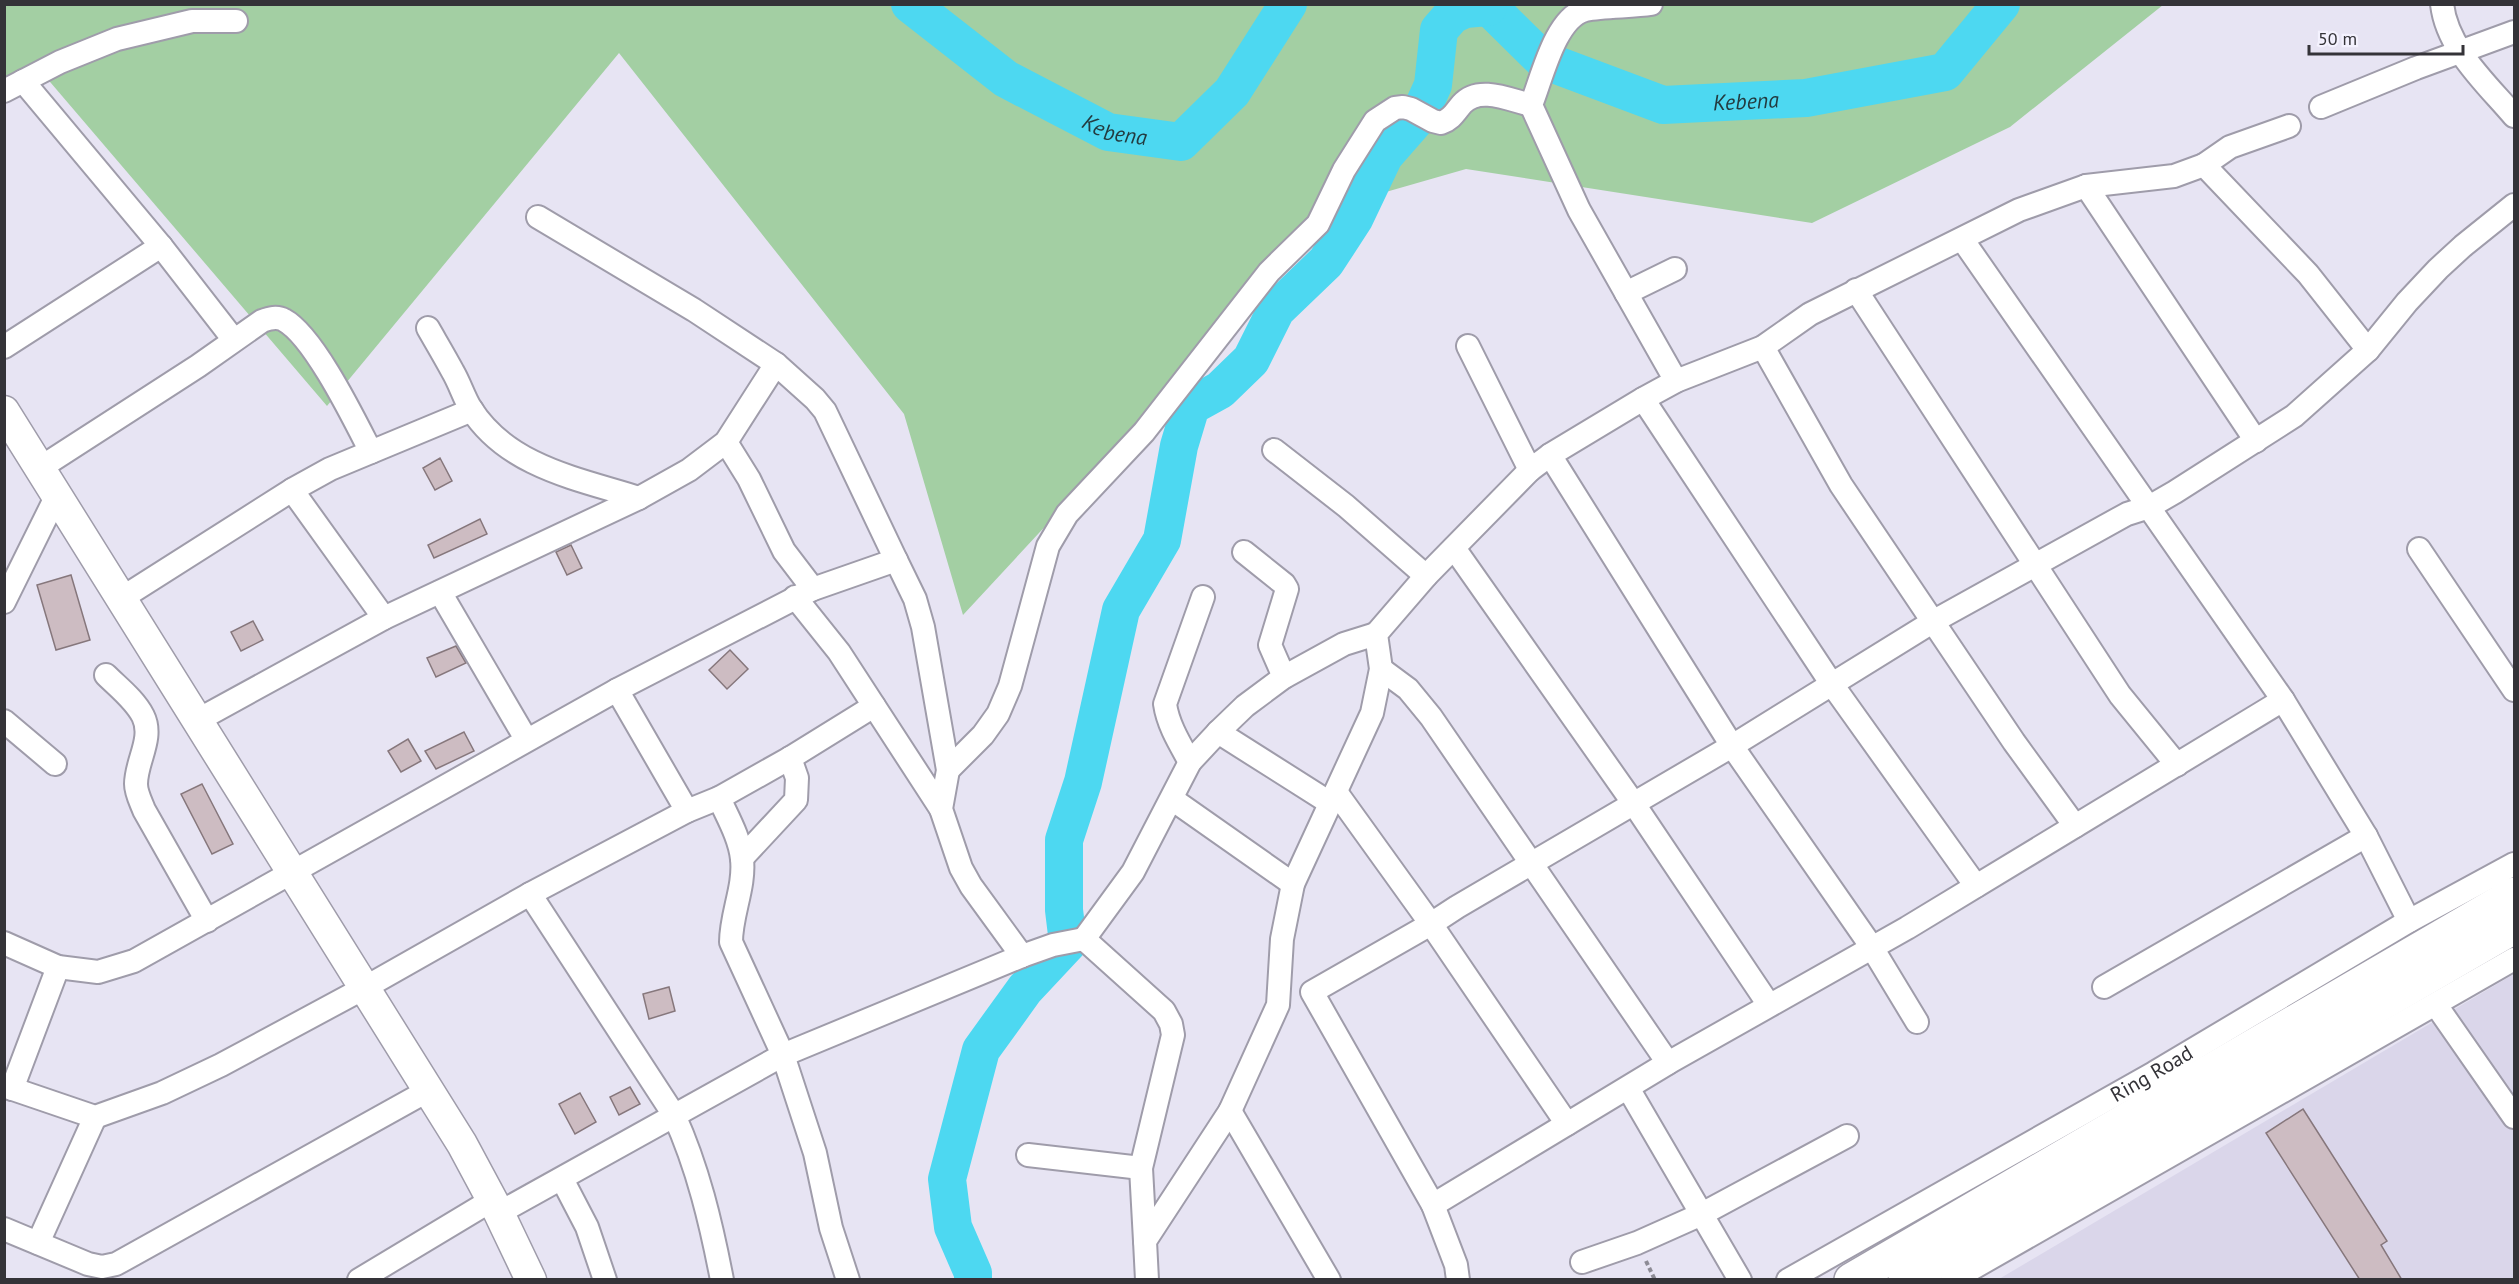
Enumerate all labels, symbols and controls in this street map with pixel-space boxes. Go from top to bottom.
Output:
scale bar [2309,18,2464,56]
text: 50 m [2318,27,2357,50]
water label: Kebena [1712,85,1780,117]
water label: Kebena [1078,107,1149,151]
street label: Ring Road [2105,1039,2198,1108]

